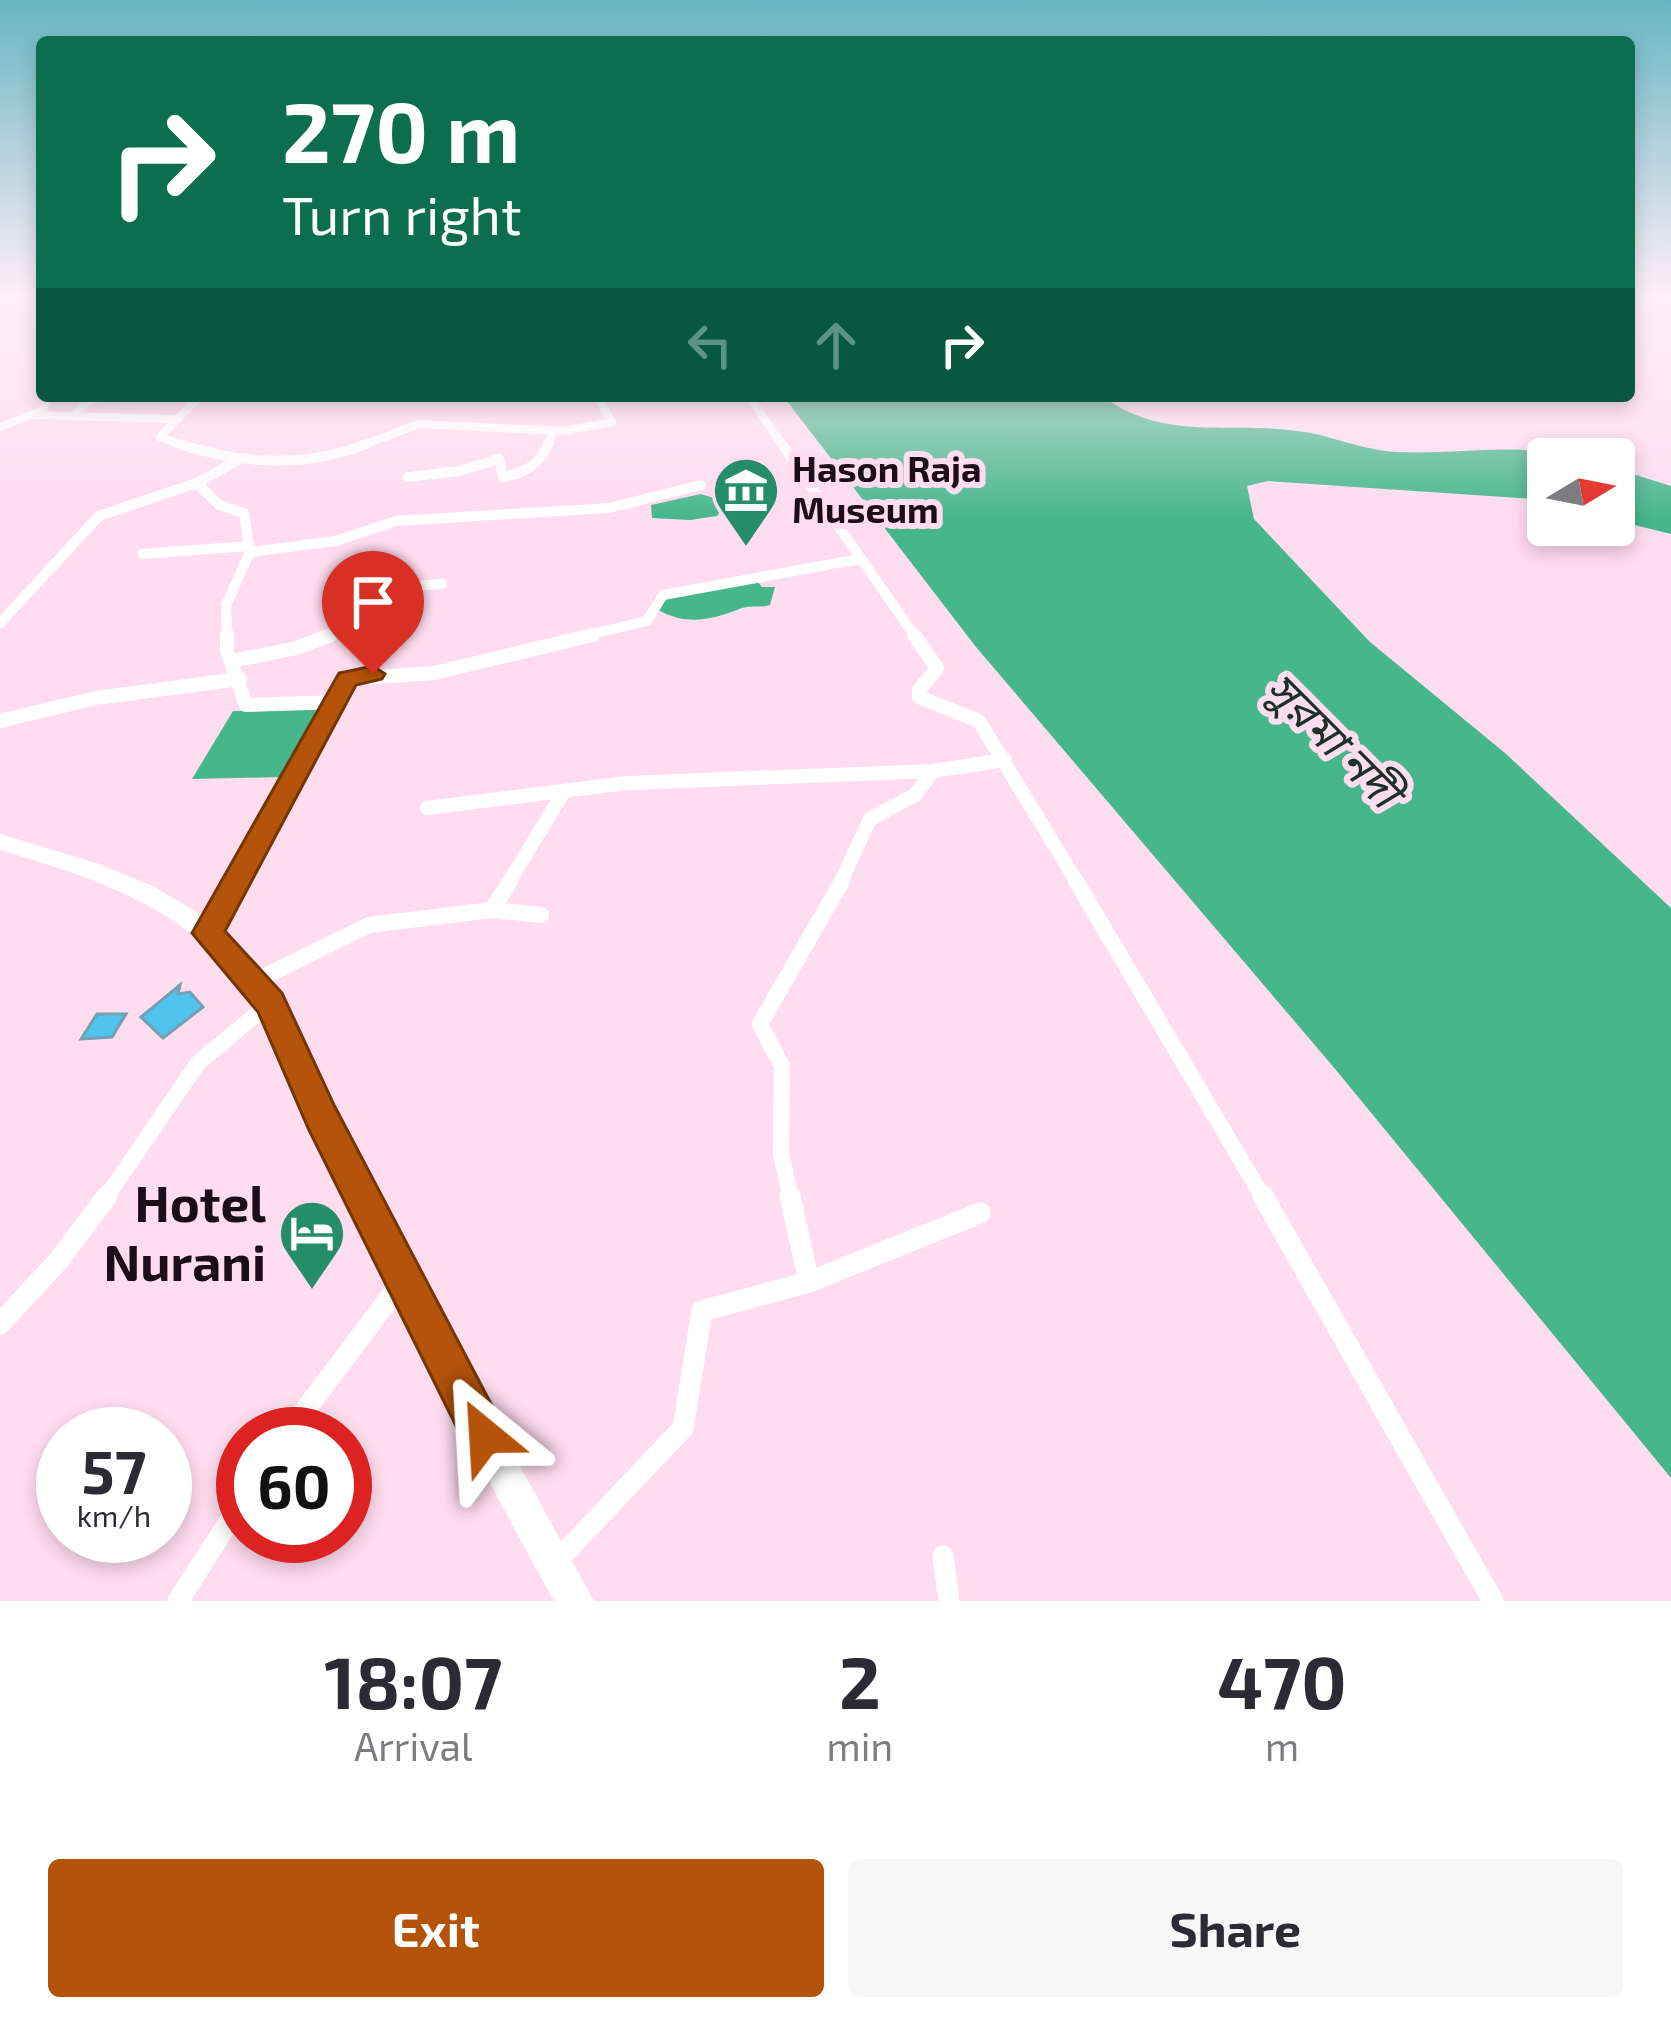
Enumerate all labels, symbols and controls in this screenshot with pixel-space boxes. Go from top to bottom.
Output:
text: 270 m [282,79,520,180]
icon: right [84,84,240,240]
text: Turn right [282,181,522,246]
icon: left [677,312,743,378]
icon: ahead [803,312,869,378]
icon: right [929,312,995,378]
north arrow [1527,438,1635,546]
map controls [1527,438,1635,546]
place label: Hason Raja Museum [792,446,981,530]
museum icon: Hason Raja Museum [711,455,781,549]
pin [322,551,424,674]
icon: arrive [340,569,406,635]
water label: সুরমা নদী [1254,660,1419,824]
place label: Hotel Nurani [104,1171,266,1291]
hotel icon: Hotel Nurani [277,1198,347,1292]
position arrow [422,1373,548,1499]
speed limit sign: 60 [216,1407,372,1563]
text: 57 [82,1434,146,1506]
text: km/h [77,1497,151,1533]
text: 18:07 [324,1637,502,1723]
text: 2 [839,1637,881,1723]
text: 470 [1217,1637,1347,1723]
text: Arrival [354,1722,473,1769]
text: min [827,1722,893,1769]
text: m [1265,1722,1299,1769]
button: Exit [48,1859,824,1997]
button: Share [848,1859,1623,1997]

